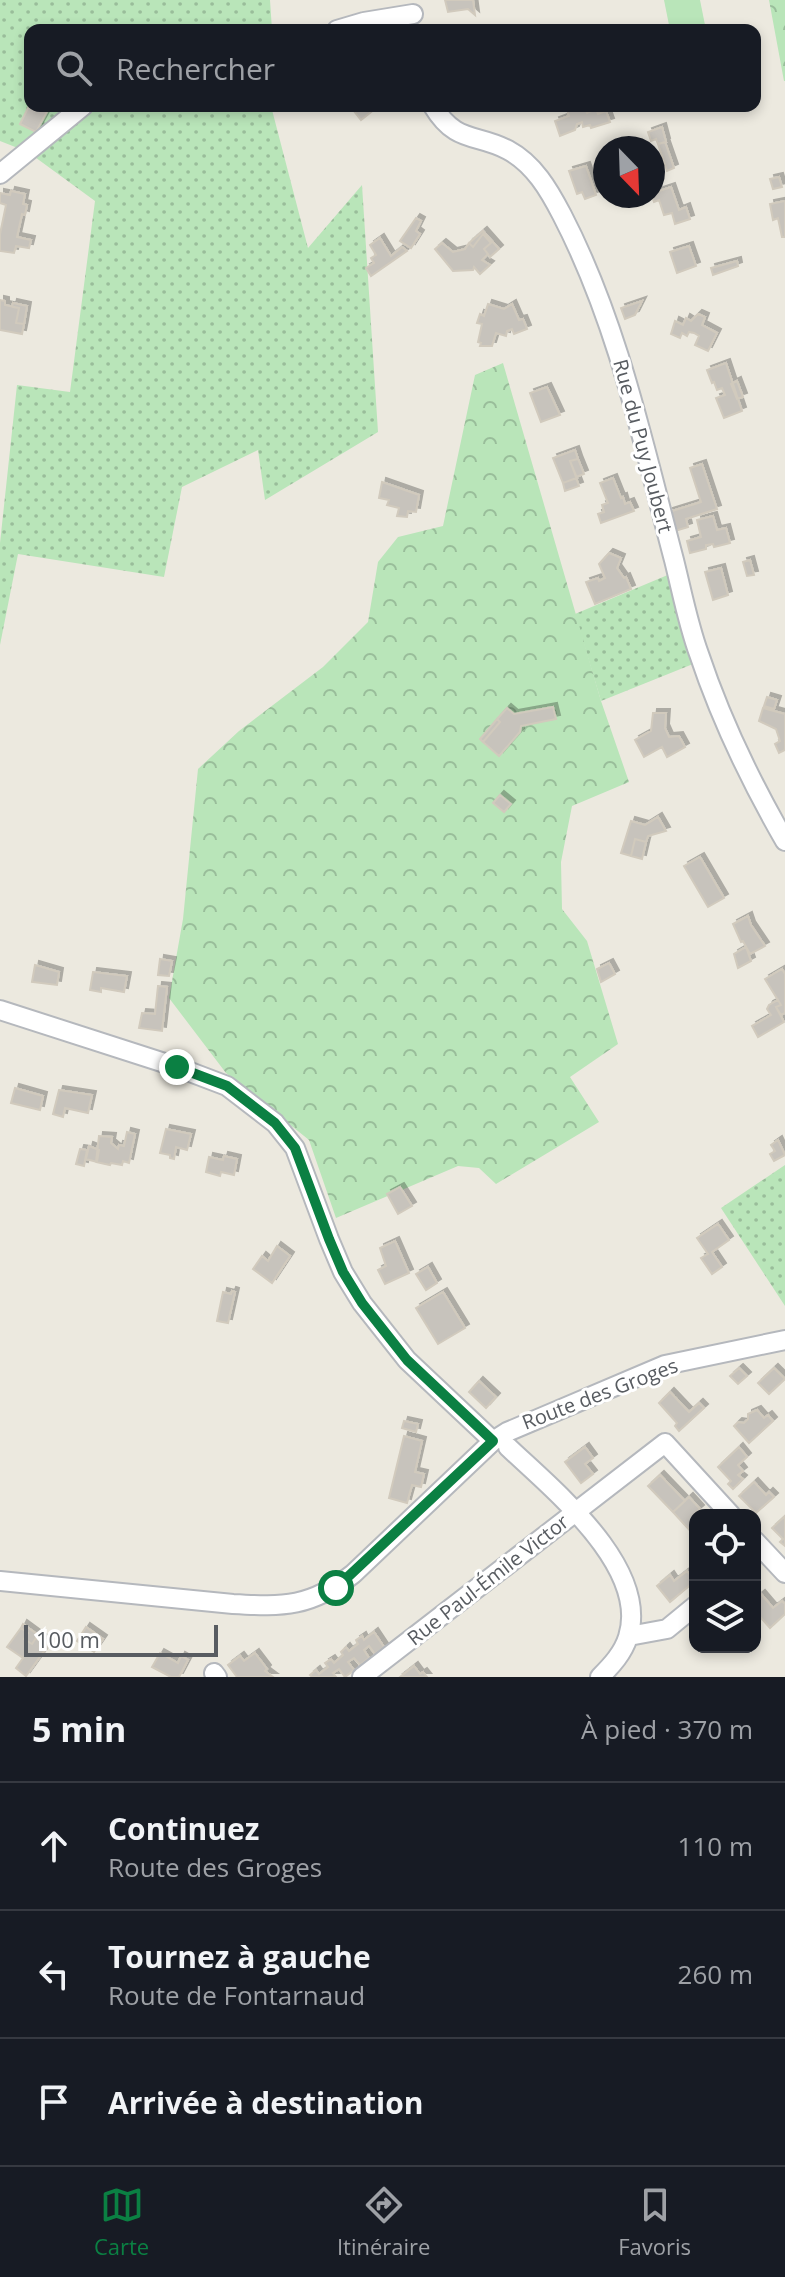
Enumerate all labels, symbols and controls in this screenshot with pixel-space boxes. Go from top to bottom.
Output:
search box [24,24,761,112]
icon: search [52,46,96,90]
text: Rechercher [116,48,275,89]
north arrow [593,136,665,208]
street label: Rue du Puy Joubert [607,356,680,536]
route end [159,1049,195,1085]
street label: Route des Groges [518,1351,682,1436]
street label: Rue Paul-Émile Victor [401,1508,574,1651]
map controls [689,1509,761,1653]
button: locate [689,1509,761,1581]
route start [318,1570,354,1606]
button: layers [689,1581,761,1653]
scale bar [24,1621,218,1657]
text: 100 m [36,1624,100,1654]
text: 5 min [32,1706,126,1752]
text: À pied · 370 m [581,1711,753,1747]
text: Continuez [108,1808,259,1849]
icon: ahead [32,1824,76,1868]
text: 110 m [678,1828,753,1864]
text: Route des Groges [108,1849,322,1885]
text: Tournez à gauche [108,1936,371,1977]
icon: left [32,1952,76,1996]
text: 260 m [678,1956,753,1992]
text: Route de Fontarnaud [108,1977,365,2013]
icon: arrive [32,2080,76,2124]
text: Arrivée à destination [108,2082,423,2123]
tab: Carte [94,2183,149,2261]
tab: Itinéraire [337,2183,430,2261]
tab: Favoris [618,2183,691,2261]

